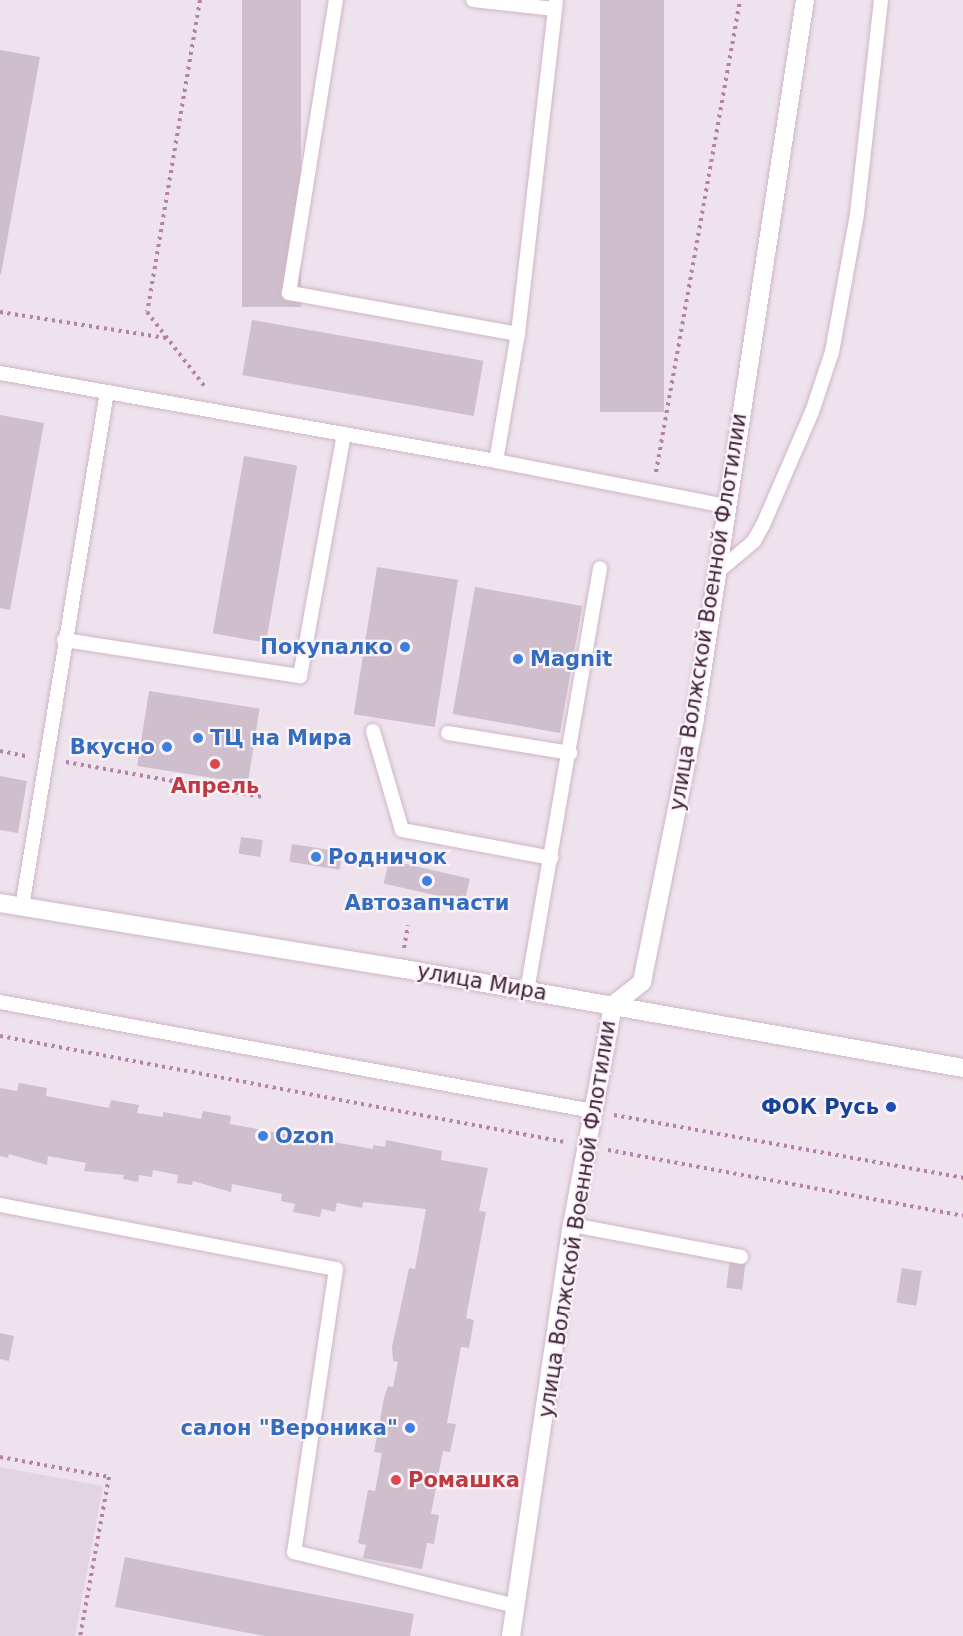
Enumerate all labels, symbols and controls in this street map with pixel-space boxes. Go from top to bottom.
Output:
street label: улица Волжской Военной Флотилии [664,411,752,813]
place label: Покупалко [260,634,393,660]
marker: Покупалко [398,640,412,654]
place label: Magnit [530,646,612,672]
marker: Magnit [511,652,525,666]
place label: ТЦ на Мира [210,725,352,751]
marker: ТЦ на Мира [191,731,205,745]
place label: Вкусно [70,734,155,760]
marker: Вкусно [160,740,174,754]
marker: Апрель [208,757,222,771]
place label: Апрель [171,773,259,799]
place label: Родничок [328,844,447,870]
marker: Родничок [309,850,323,864]
marker: Автозапчасти [420,874,434,888]
place label: Автозапчасти [345,890,509,916]
street label: улица Мира [415,958,549,1006]
street label: улица Волжской Военной Флотилии [533,1018,621,1420]
place label: ФОК Русь [761,1094,879,1120]
marker: ФОК Русь [884,1100,898,1114]
place label: Ozon [275,1123,334,1149]
marker: Ozon [256,1129,270,1143]
place label: салон "Вероника" [181,1415,398,1441]
marker: салон "Вероника" [403,1421,417,1435]
place label: Ромашка [408,1467,520,1493]
marker: Ромашка [389,1473,403,1487]

